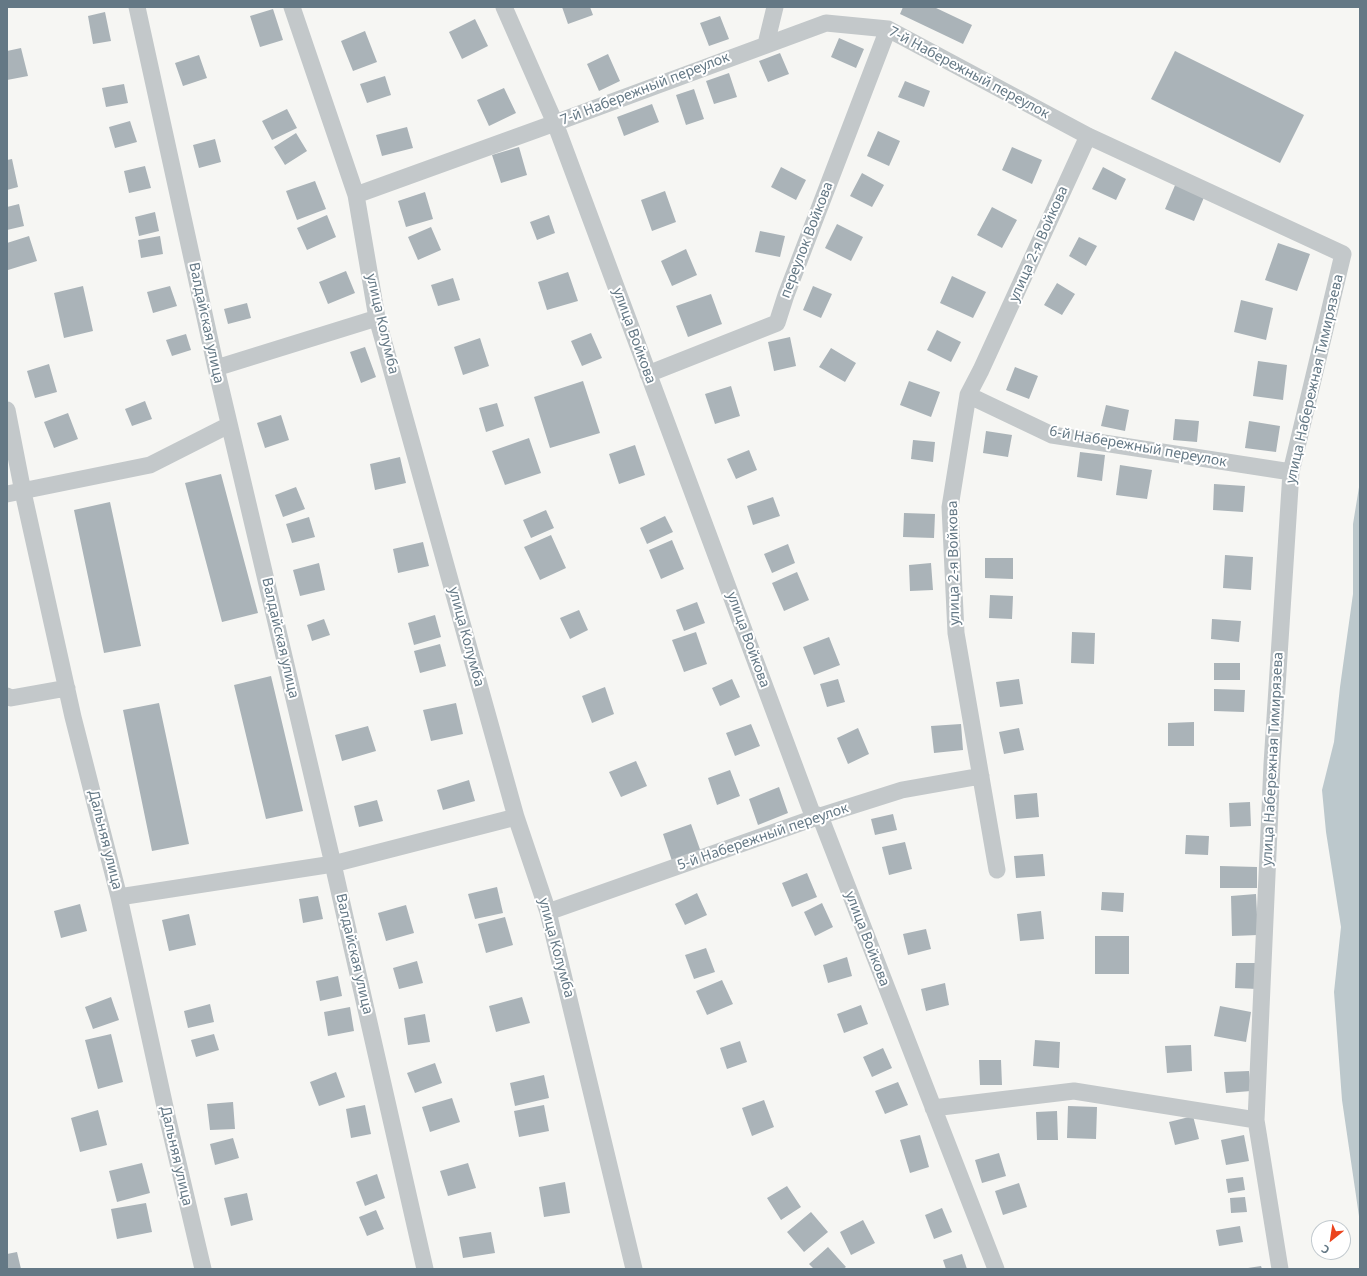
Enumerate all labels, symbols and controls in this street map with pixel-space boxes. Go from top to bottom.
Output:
street label: 7-й Набережный переулок [886,23,1052,123]
street label: 7-й Набережный переулок [558,49,732,129]
street label: переулок Войкова [777,179,837,301]
street label: улица 2-я Войкова [1006,184,1072,304]
street label: Валдайская улица [185,261,227,385]
street label: улица Колумба [362,272,402,376]
street label: улица Набережная Тимирязева [1283,273,1347,485]
street label: улица Войкова [609,286,659,386]
street label: 6-й Набережный переулок [1048,423,1228,471]
street label: улица 2-я Войкова [945,500,963,626]
street label: Валдайская улица [258,576,302,700]
street label: улица Колумба [445,585,487,689]
street label: улица Войкова [723,590,773,690]
street label: улица Набережная Тимирязева [1259,651,1287,867]
street label: Дальняя улица [85,789,125,891]
street label: 5-й Набережный переулок [675,800,851,874]
street label: улица Войкова [841,889,893,989]
street label: Валдайская улица [332,892,376,1016]
street label: улица Колумба [535,896,577,1000]
street label: Дальняя улица [156,1104,196,1208]
north arrow [1311,1220,1351,1260]
text: С [1318,1242,1332,1258]

